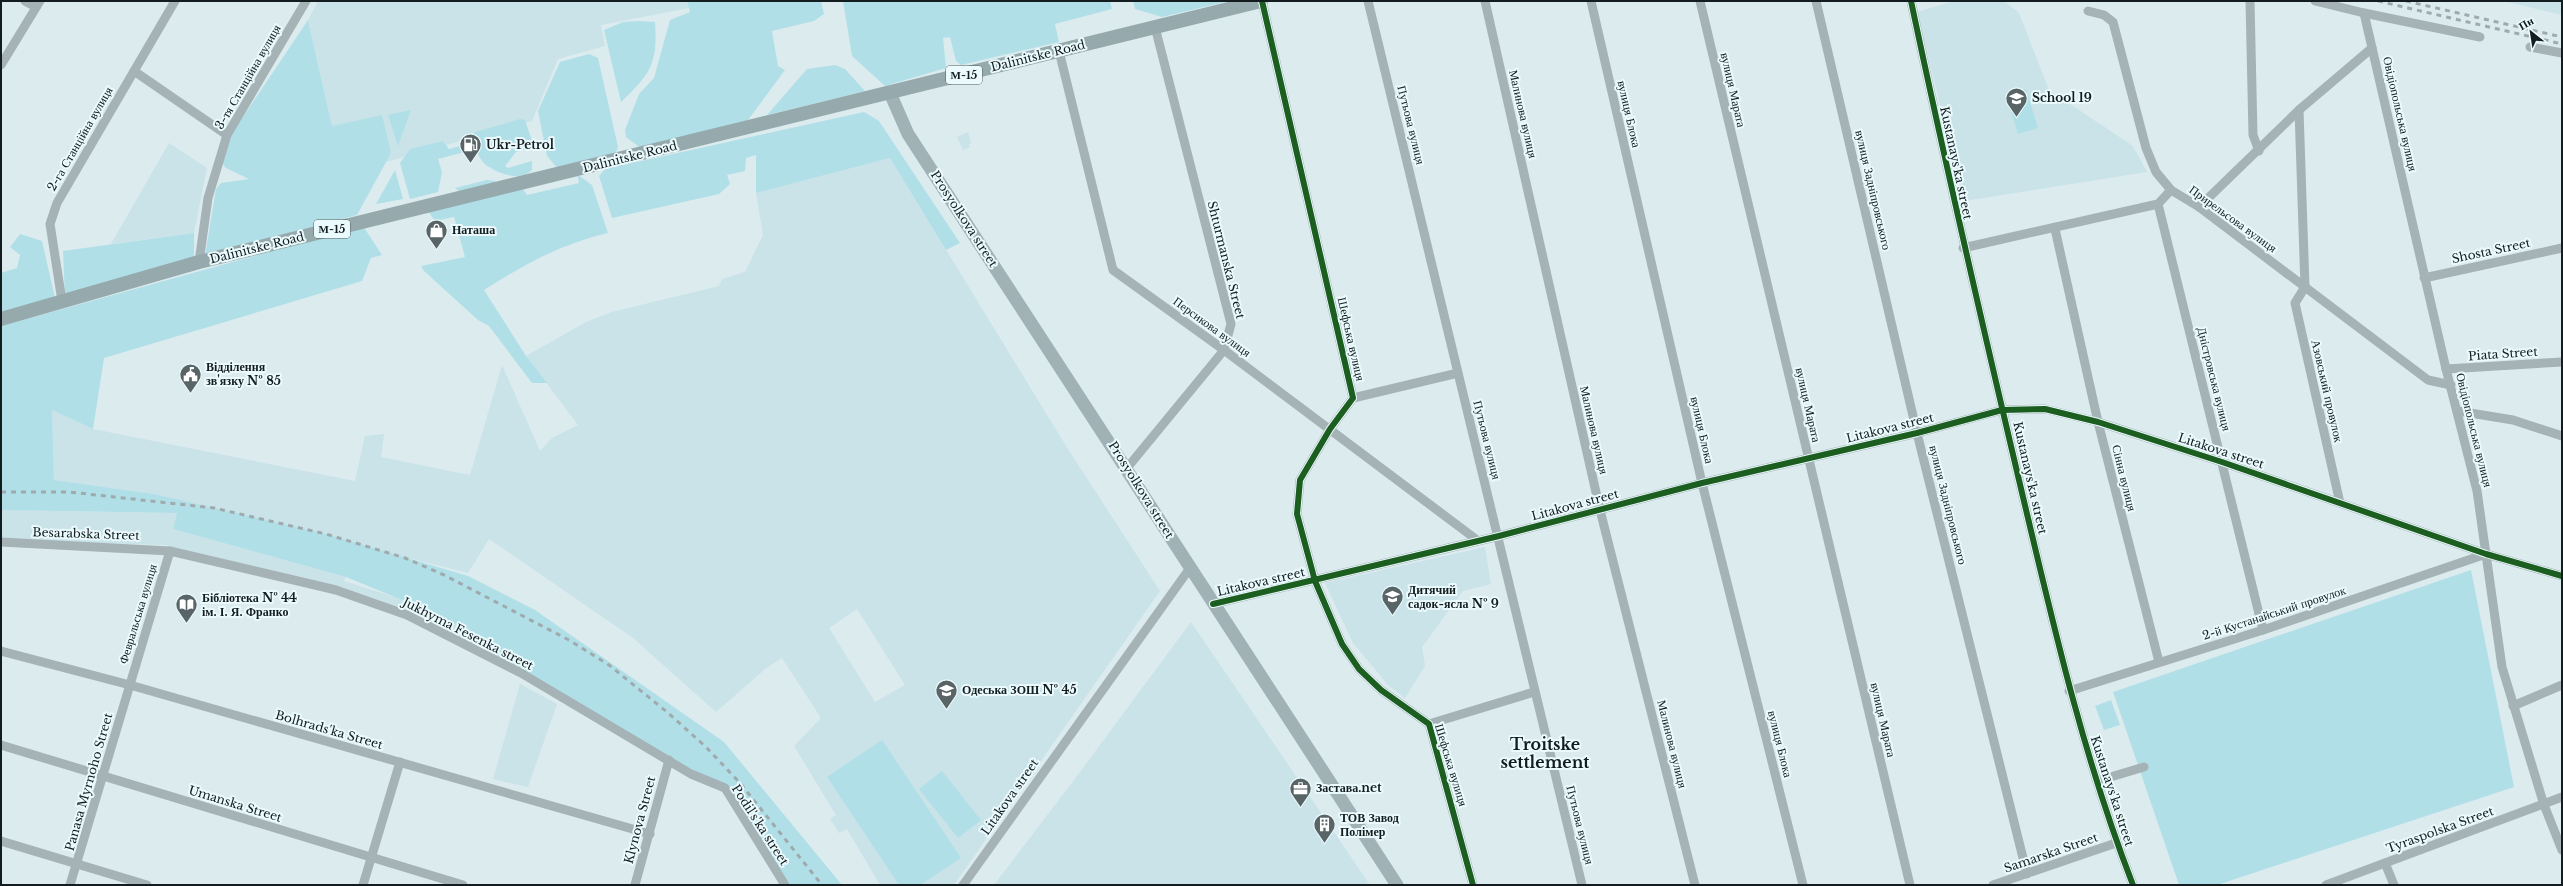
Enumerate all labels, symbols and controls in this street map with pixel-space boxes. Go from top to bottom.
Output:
north arrow [2511,12,2551,52]
text: Пн [2516,13,2537,33]
street label: 3-тя Станційна вулиця [211,21,284,132]
street label: Dalinitske Road [989,37,1087,74]
street label: вулиця Марата [1718,51,1750,129]
street label: Овідіопольська вулиця [2380,55,2421,173]
road number: М-15 [946,66,982,84]
street label: Малинова вулиця [1506,68,1541,160]
street label: вулиця Блока [1615,79,1645,149]
street label: 2-га Станційна вулиця [44,83,116,194]
street label: Путьова вулиця [1394,84,1429,166]
school or university icon: School 19 [2004,85,2030,118]
place label: School 19 [2032,90,2092,105]
street label: Kustanays'ka street [1937,105,1976,221]
street label: вулиця Задніпровського [1852,129,1895,251]
fuel station icon: Ukr-Petrol [458,132,484,165]
place label: Ukr-Petrol [486,137,555,152]
street label: Dalinitske Road [581,138,679,175]
street label: Prosyolkova street [928,168,1001,270]
street label: Прирельсова вулиця [2187,182,2280,256]
street label: Shturmanska Street [1205,199,1249,321]
shop icon: Наташа [423,217,449,250]
road number: М-15 [314,220,350,238]
place label: Наташа [452,222,495,237]
street label: Dalinitske Road [208,229,306,266]
street label: Shosta Street [2450,235,2532,266]
street label: Персикова вулиця [1171,293,1254,360]
street label: Шефська вулиця [1335,295,1369,383]
street label: Дністровська вулиця [2194,325,2235,433]
street label: Азовський провулок [2308,338,2347,444]
street label: Piata Street [2468,344,2539,363]
place label: Відділення зв'язку № 85 [206,359,281,388]
public building icon: Відділення зв'язку № 85 [178,361,204,394]
street label: вулиця Марата [1793,366,1825,444]
street label: Овідіопольська вулиця [2453,371,2496,489]
street label: Малинова вулиця [1577,384,1612,476]
street label: вулиця Блока [1688,395,1718,465]
street label: Путьова вулиця [1470,399,1505,481]
street label: Litakova street [1845,409,1936,446]
street label: Kustanays'ka street [2010,420,2051,536]
street label: Litakova street [2176,430,2267,472]
street label: Prosyolkova street [1105,438,1178,542]
street label: Сінна вулиця [2109,443,2140,513]
street label: вулиця Задніпровського [1926,444,1971,566]
street label: Litakova street [1530,486,1621,523]
street label: Besarabska Street [32,524,140,543]
street label: Февральська вулиця [115,562,160,666]
street label: Litakova street [1216,564,1307,599]
place label: Дитячий садок-ясла № 9 [1408,582,1499,611]
street label: 2-й Кустанайський провулок [2200,582,2348,643]
school or university icon: Дитячий садок-ясла № 9 [1379,584,1405,617]
place label: Бібліотека № 44 ім. І. Я. Франко [202,590,297,619]
library icon: Бібліотека № 44 ім. І. Я. Франко [173,592,199,625]
street label: Jukhyma Fesenka street [399,593,536,673]
school or university icon: Одеська ЗОШ № 45 [933,677,959,710]
street label: вулиця Марата [1868,681,1900,759]
place label: Одеська ЗОШ № 45 [962,682,1077,697]
street label: Малинова вулиця [1654,698,1691,790]
street label: Bolhrads'ka Street [274,707,385,752]
street label: вулиця Блока [1765,709,1796,779]
street label: Panasa Myrnoho Street [62,711,116,853]
street label: Шефська вулиця [1432,722,1471,808]
district label: Troitske settlement [1501,734,1590,772]
street label: Kustanays'ka street [2088,734,2138,848]
street label: Litakova street [978,755,1042,838]
street label: Klynova Street [621,774,659,865]
office icon: Застава.net [1287,775,1313,808]
place label: Застава.net [1316,780,1382,795]
street label: Podil's'ka street [729,781,792,868]
street label: Umanska Street [187,782,284,825]
street label: Путьова вулиця [1563,784,1598,866]
street label: Tyraspolska Street [2384,803,2496,856]
place label: ТОВ Завод Полімер [1340,810,1399,839]
building icon: ТОВ Завод Полімер [1312,812,1338,845]
street label: Samarska Street [2002,829,2100,876]

